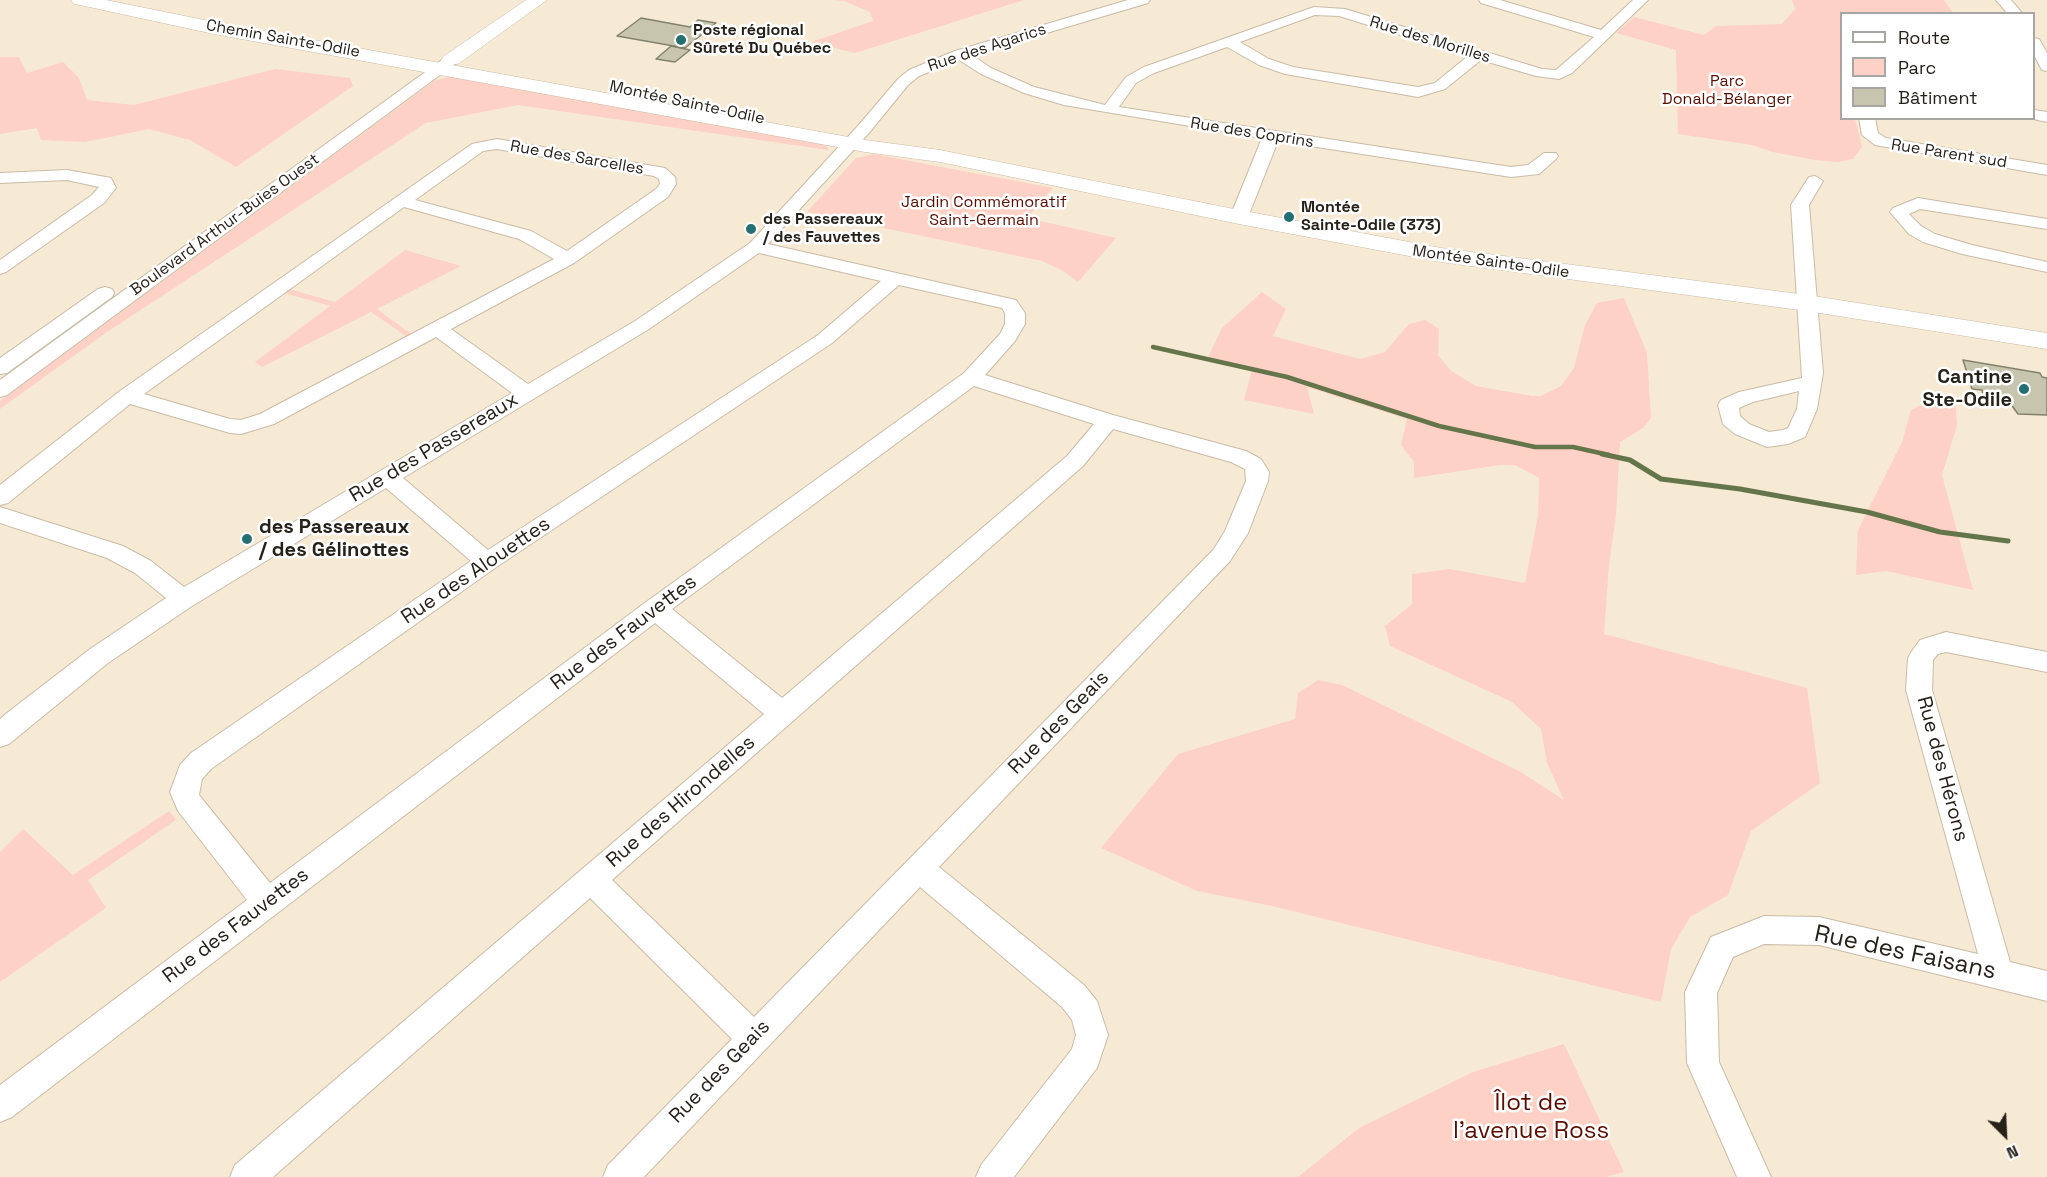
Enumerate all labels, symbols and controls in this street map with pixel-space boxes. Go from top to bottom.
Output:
legend [1840,12,2035,120]
street label: Rue des Morilles [1367,13,1493,67]
street label: Chemin Sainte-Odile [205,16,361,62]
street label: Rue des Agarics [925,20,1049,76]
place label: Poste régional Sûreté Du Québec [693,21,831,59]
text: Route [1898,26,1950,49]
marker: Poste régional Sûreté Du Québec [674,33,688,47]
text: Parc [1898,56,1936,79]
park label: Parc Donald-Bélanger [1662,72,1792,110]
street label: Montée Sainte-Odile [608,77,766,129]
text: Bâtiment [1898,86,1978,109]
street label: Rue des Coprins [1189,114,1315,152]
street label: Rue Parent sud [1890,135,2008,173]
street label: Rue des Sarcelles [509,137,645,179]
street label: Boulevard Arthur-Buies Ouest [127,150,323,300]
park label: Jardin Commémoratif Saint-Germain [901,193,1067,231]
place label: Montée Sainte-Odile (373) [1301,198,1441,236]
place label: des Passereaux / des Fauvettes [763,210,883,248]
marker: Montée Sainte-Odile (373) [1282,210,1296,224]
marker: des Passereaux / des Fauvettes [744,222,758,236]
street label: Montée Sainte-Odile [1411,241,1571,283]
place label: Cantine Ste-Odile [1922,366,2012,413]
marker: Cantine Ste-Odile [2017,382,2031,396]
street label: Rue des Passereaux [345,388,523,508]
street label: Rue des Alouettes [397,512,555,630]
place label: des Passereaux / des Gélinottes [259,516,409,563]
marker: des Passereaux / des Gélinottes [240,532,254,546]
street label: Rue des Fauvettes [546,570,702,696]
street label: Rue des Geais [1004,666,1114,780]
street label: Rue des Hérons [1911,694,1973,844]
street label: Rue des Hirondelles [602,731,760,873]
street label: Rue des Fauvettes [158,863,314,989]
street label: Rue des Faisans [1812,920,1998,986]
street label: Rue des Geais [665,1015,775,1129]
park label: Îlot de l'avenue Ross [1453,1089,1609,1145]
north arrow [1975,1105,2035,1165]
text: N [2003,1140,2022,1164]

